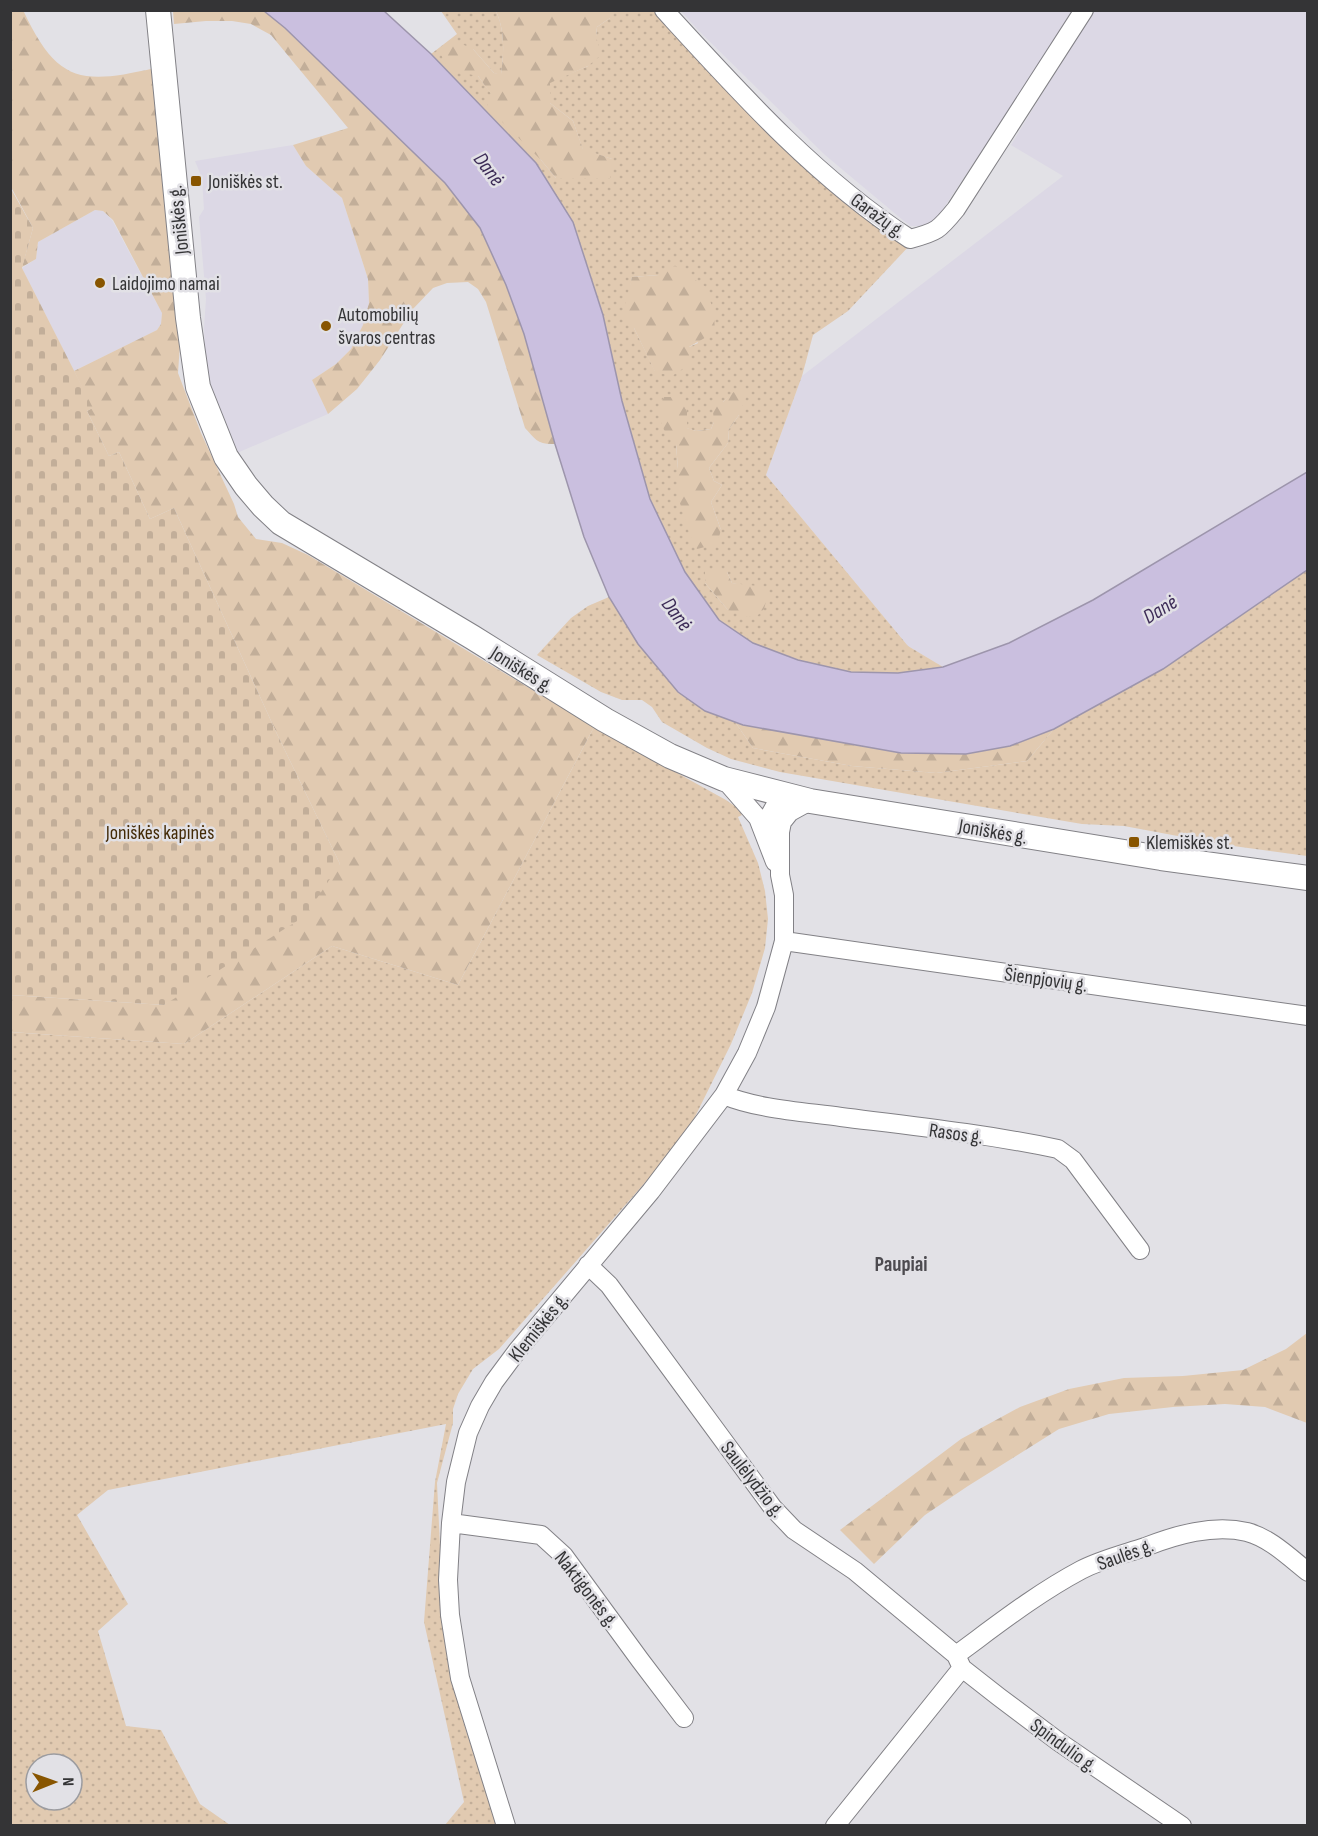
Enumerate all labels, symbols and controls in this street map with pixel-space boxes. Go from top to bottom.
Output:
water label: Danė [468,148,509,191]
place label: Joniškės st. [207,170,283,194]
marker: Joniškės st. [189,174,203,188]
street label: Joniškės g. [163,184,195,257]
street label: Garažų g. [846,188,909,243]
place label: Laidojimo namai [112,272,220,296]
marker: Laidojimo namai [93,276,107,290]
place label: Automobilių švaros centras [337,303,435,350]
marker: Automobilių švaros centras [319,319,333,333]
water label: Danė [1139,590,1182,629]
water label: Danė [656,593,697,636]
street label: Joniškės g. [485,641,557,698]
street label: Joniškės g. [956,814,1029,850]
park label: Joniškės kapinės [105,821,214,845]
place label: Klemiškės st. [1146,831,1234,855]
marker: Klemiškės st. [1127,835,1141,849]
street label: Šienpjovių g. [1003,962,1089,998]
street label: Rasos g. [927,1118,984,1150]
district label: Paupiai [874,1252,928,1277]
street label: Klemiškės g. [504,1288,574,1367]
street label: Saulėlydžio g. [715,1437,789,1523]
street label: Saulės g. [1094,1534,1157,1576]
street label: Naktigonės g. [549,1547,623,1633]
street label: Spindulio g. [1025,1713,1102,1778]
north arrow [24,1752,84,1812]
text: N [58,1777,77,1786]

